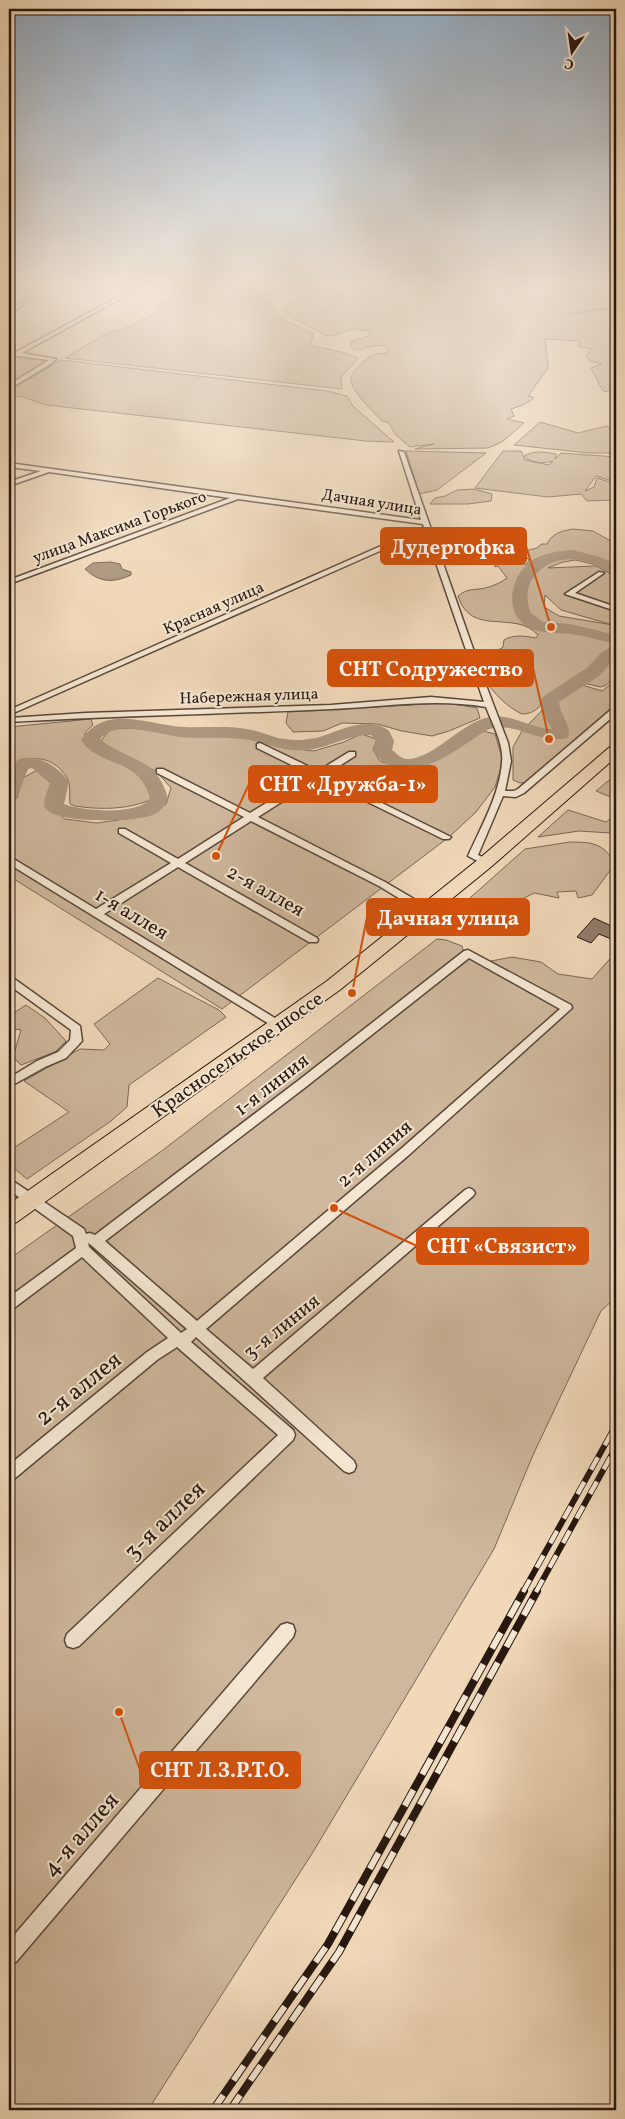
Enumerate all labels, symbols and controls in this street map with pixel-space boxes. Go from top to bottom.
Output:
north arrow [548,28,598,78]
text: С [563,53,576,73]
street label: Дачная улица [320,484,423,522]
street label: улица Максима Горького [30,486,210,570]
callout: Дудергофка [381,528,526,564]
text: Дудергофка [390,534,516,563]
street label: Красная улица [160,577,268,641]
callout: СНТ Содружество [328,650,533,686]
text: СНТ Содружество [339,656,523,685]
street label: Набережная улица [179,684,319,710]
callout: СНТ «Дружба-1» [249,766,437,802]
text: СНТ «Дружба-1» [259,771,427,800]
street label: 2-я аллея [221,859,309,925]
street label: 1-я аллея [89,882,173,948]
callout: Дачная улица [367,899,529,935]
text: Дачная улица [377,905,519,934]
street label: Красносельское шоссе [147,986,330,1126]
street label: 1-я линия [229,1048,315,1124]
street label: 2-я линия [332,1114,419,1195]
callout: СНТ «Связист» [417,1228,588,1264]
text: СНТ «Связист» [427,1233,577,1262]
street label: 3-я линия [238,1288,326,1367]
street label: 2-я аллея [29,1344,130,1435]
street label: 3-я аллея [117,1474,214,1569]
callout: СНТ Л.З.Р.Т.О. [140,1752,300,1788]
text: СНТ Л.З.Р.Т.О. [150,1757,290,1786]
street label: 4-я аллея [35,1785,128,1885]

